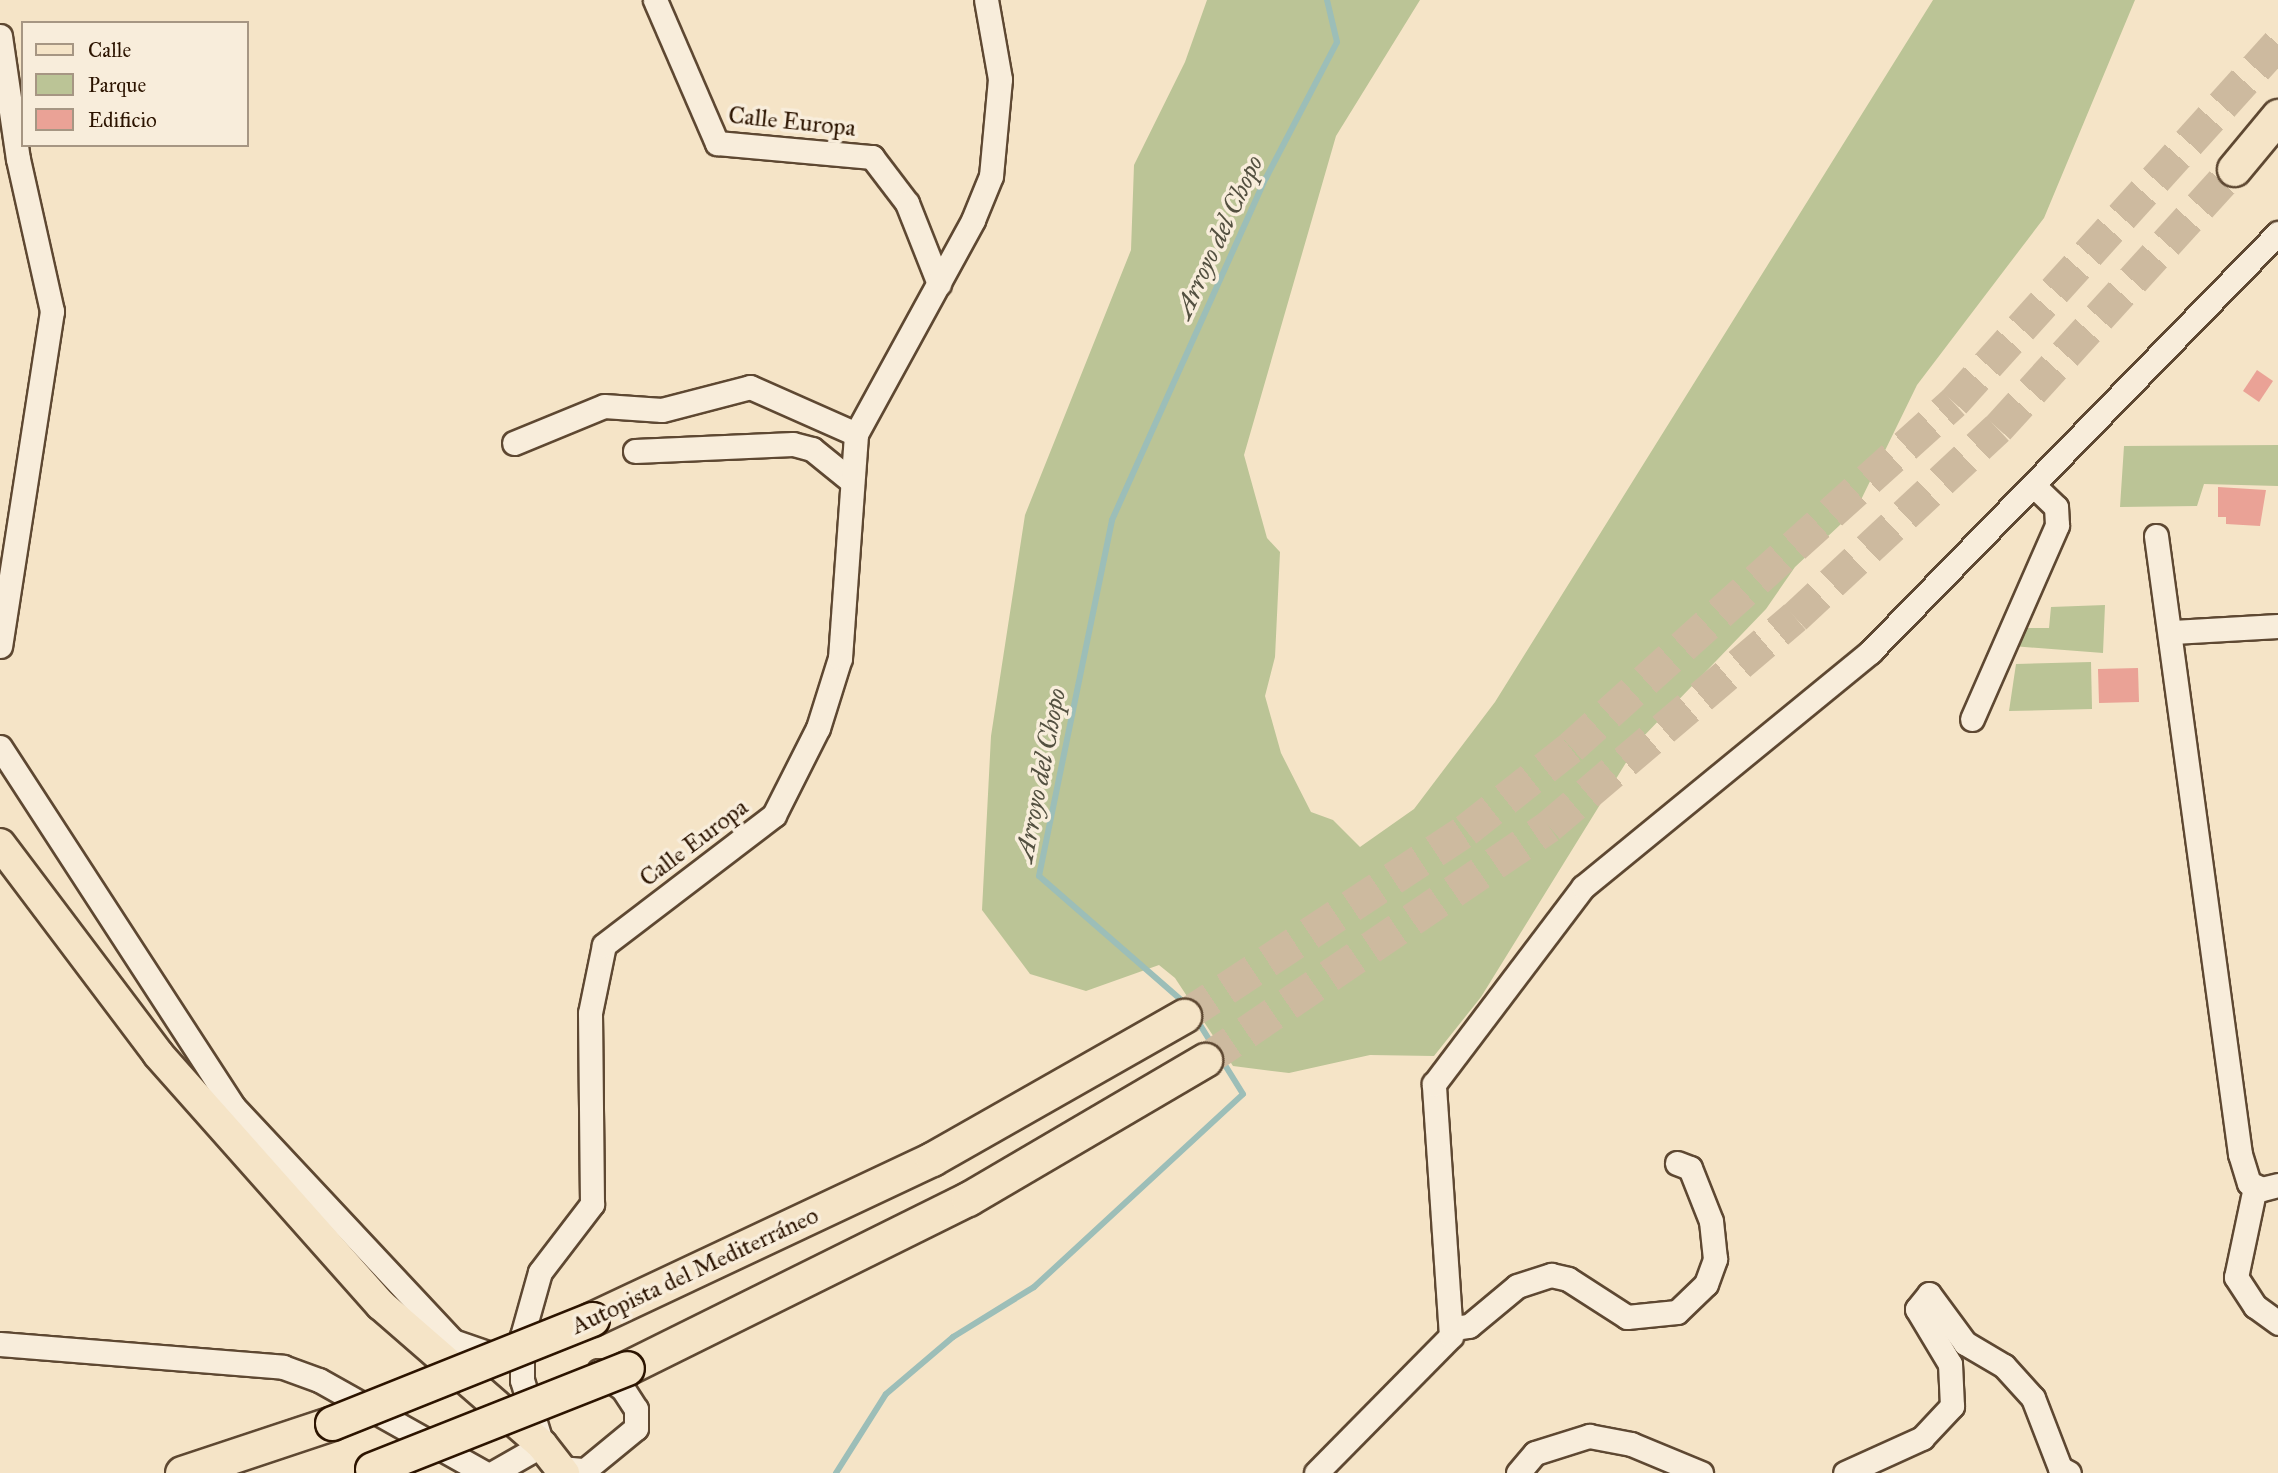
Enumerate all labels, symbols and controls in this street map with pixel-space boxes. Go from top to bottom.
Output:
legend [21,21,248,147]
text: Calle [88,37,131,63]
text: Parque [88,72,146,98]
street label: Calle Europa [727,101,857,143]
text: Edificio [88,107,157,133]
water label: Arroyo del Chopo [1168,151,1270,323]
water label: Arroyo del Chopo [1009,686,1073,864]
street label: Calle Europa [634,793,754,893]
street label: Autopista del Mediterráneo [567,1201,823,1341]

